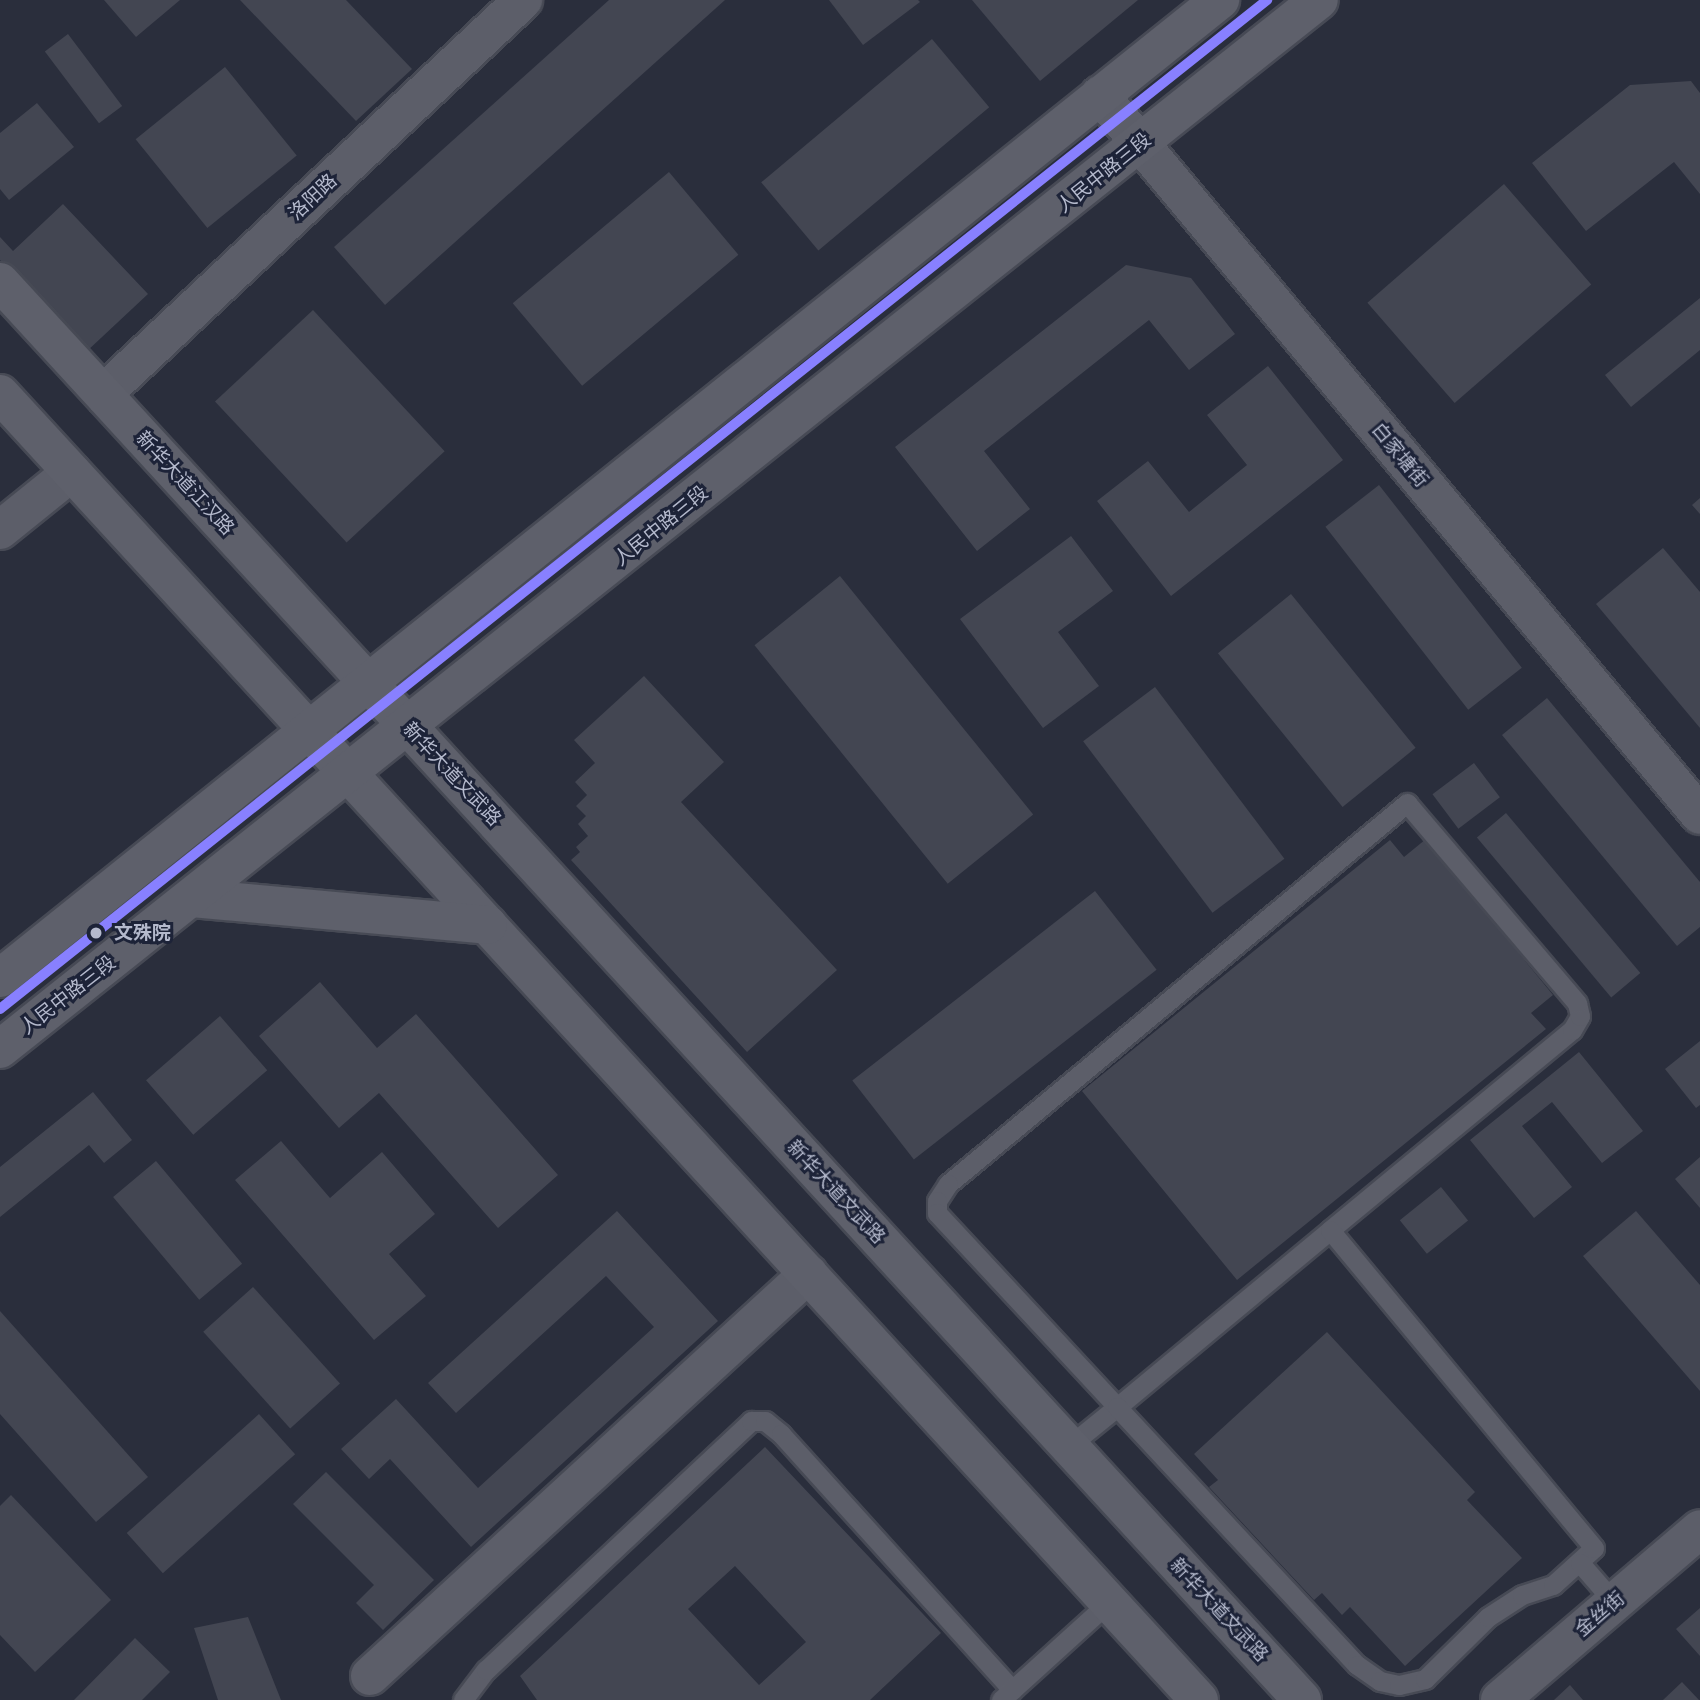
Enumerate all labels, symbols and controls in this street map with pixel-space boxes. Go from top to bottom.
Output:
street label: 人民中路三段 [1053,128,1155,218]
street label: 洛阳路 [284,169,342,225]
street label: 白家塘街 [1367,419,1433,491]
street label: 新华大道江汉路 [131,427,239,539]
street label: 人民中路三段 [610,481,712,571]
street label: 新华大道文武路 [398,718,506,830]
marker: 文殊院 [85,922,107,944]
place label: 文殊院 [114,922,171,944]
street label: 人民中路三段 [16,951,120,1039]
street label: 新华大道文武路 [782,1136,890,1248]
street label: 新华大道文武路 [1165,1554,1273,1666]
street label: 金丝街 [1571,1587,1629,1641]

